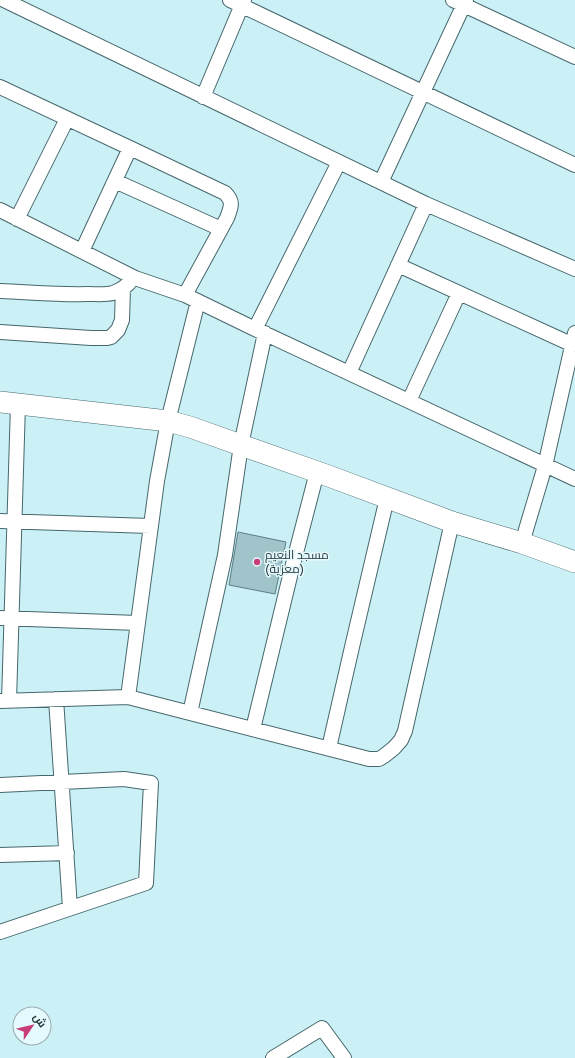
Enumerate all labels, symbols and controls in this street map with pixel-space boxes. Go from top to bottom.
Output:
place label: مسجد النعيم (معزية) [265,547,329,576]
marker: مسجد النعيم (معزية) [252,557,262,567]
north arrow [12,1006,52,1046]
text: ش [30,1010,50,1030]

